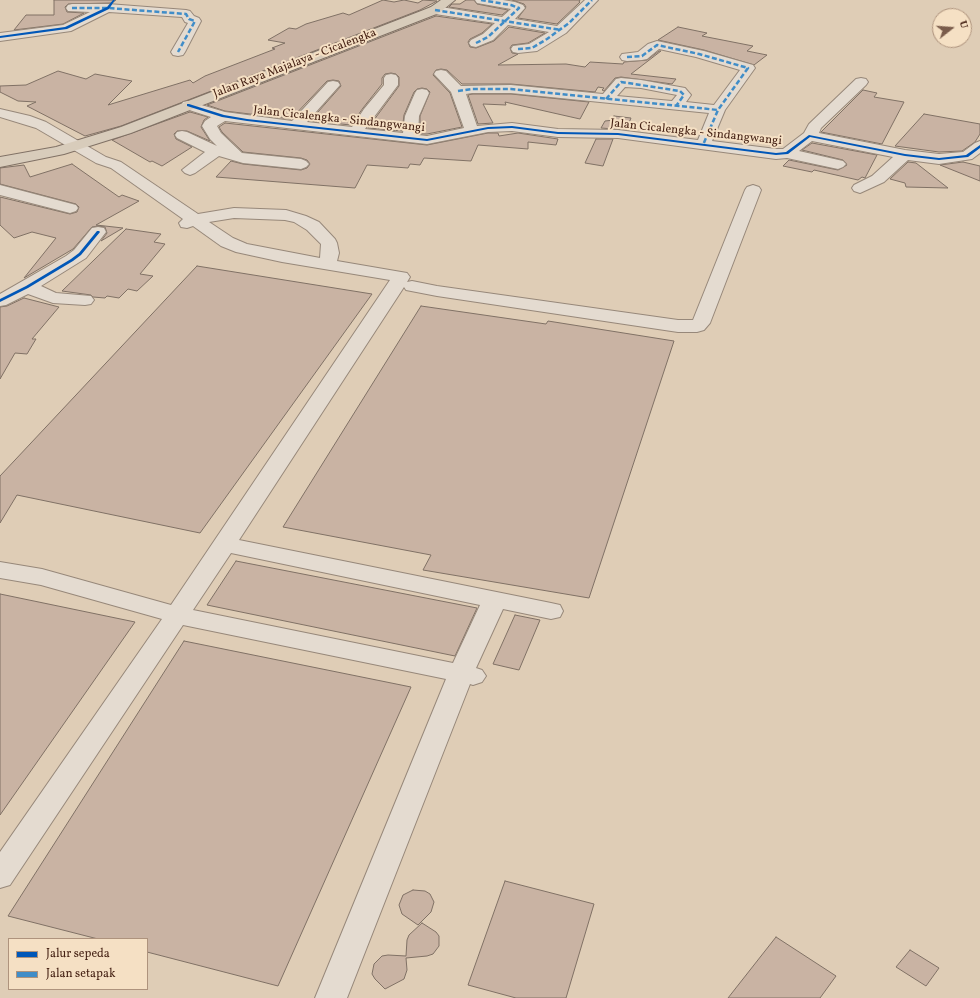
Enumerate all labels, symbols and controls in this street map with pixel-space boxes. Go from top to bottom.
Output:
north arrow [932,8,972,48]
text: U [955,19,971,30]
street label: Jalan Raya Majalaya - Cicalengka [211,26,379,102]
street label: Jalan Cicalengka - Sindangwangi [253,104,425,136]
street label: Jalan Cicalengka - Sindangwangi [610,117,782,149]
legend [8,938,148,990]
text: Jalur sepeda [46,946,110,962]
text: Jalan setapak [46,966,115,982]

